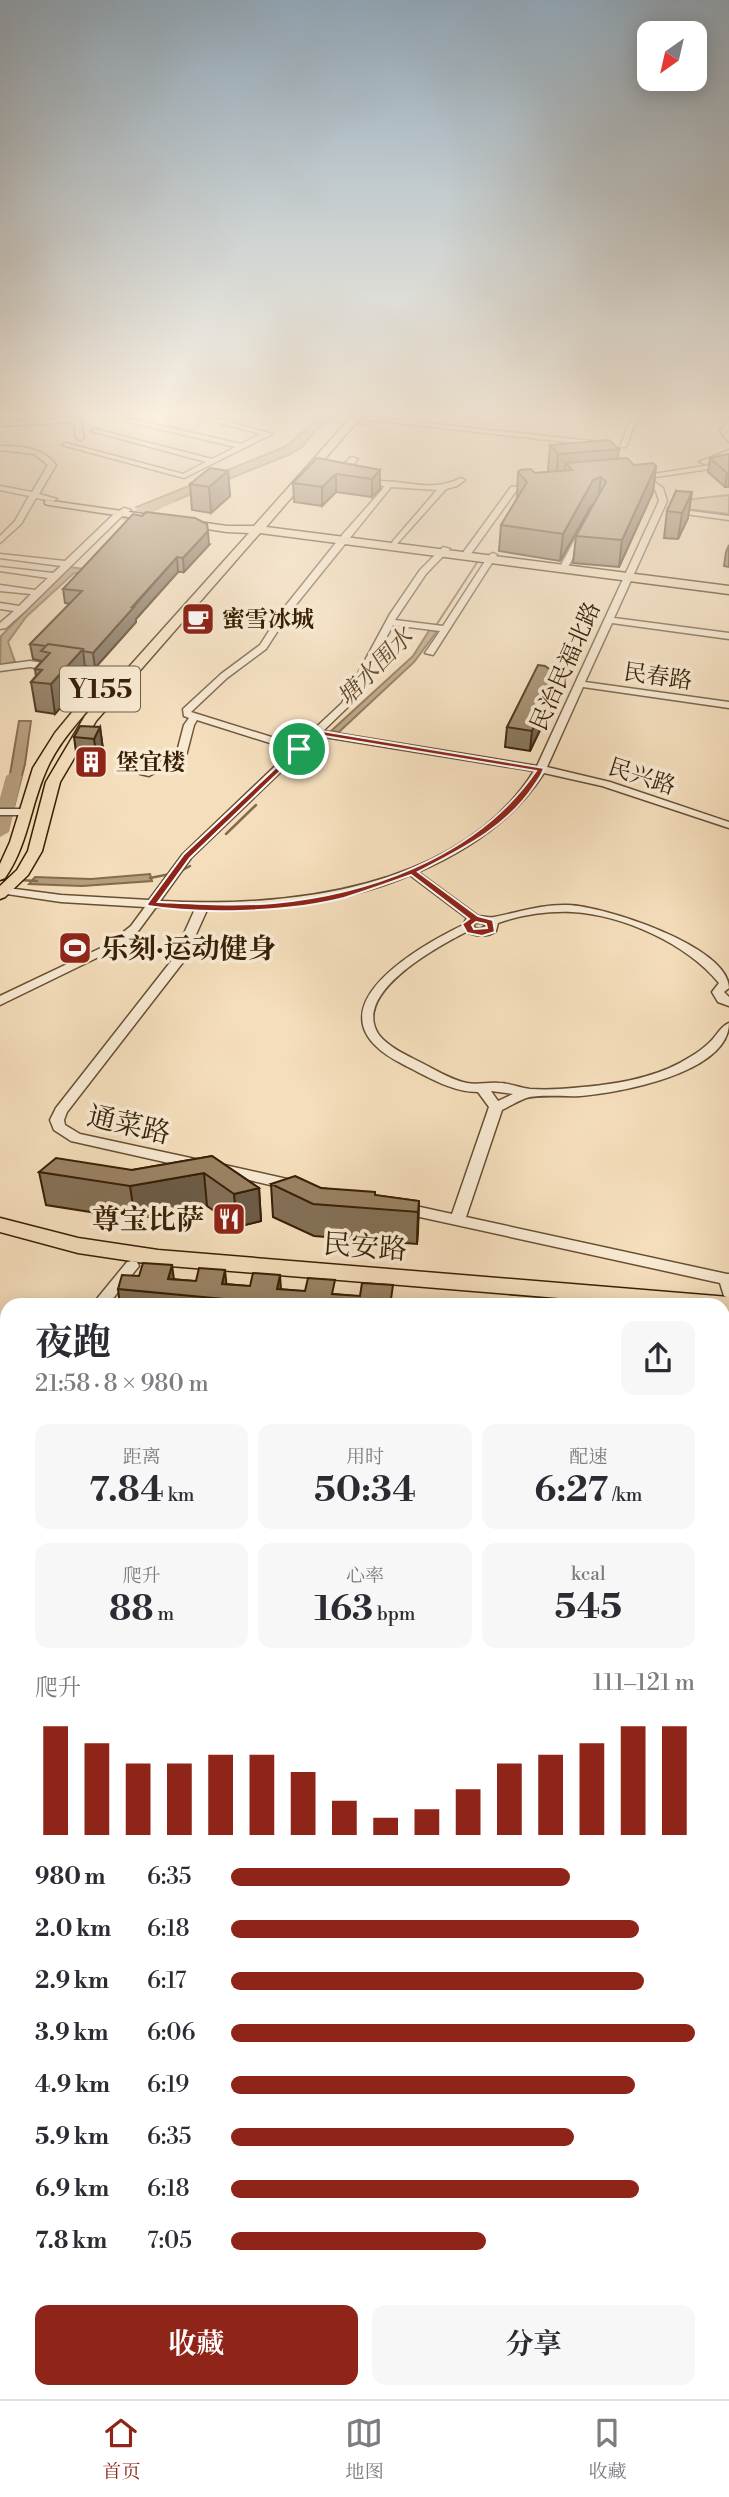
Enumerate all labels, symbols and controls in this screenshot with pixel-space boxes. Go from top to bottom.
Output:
north arrow [637,21,707,91]
map controls [637,21,707,91]
street label: 民治民福北路 [525,598,607,735]
cafe icon: 蜜雪冰城 [179,600,217,638]
place label: 蜜雪冰城 [222,606,314,634]
water label: 塘水围水 [332,621,421,713]
street label: 民春路 [622,658,694,696]
road number: Y155 [60,666,140,712]
pin [269,719,329,779]
icon: arrive [280,730,318,768]
building icon: 堡宜楼 [72,743,110,781]
place label: 堡宜楼 [116,749,185,777]
street label: 民兴路 [605,753,679,801]
sports icon: 乐刻·运动健身 [56,929,94,967]
place label: 乐刻·运动健身 [100,932,276,967]
street label: 通菜路 [84,1099,174,1152]
restaurant icon: 尊宝比萨 [210,1200,248,1238]
place label: 尊宝比萨 [92,1203,204,1238]
street label: 民安路 [322,1227,408,1268]
text: 夜跑 [35,1320,111,1367]
button: share [621,1321,695,1395]
text: 21:58 · 8 × 980 m [35,1370,209,1398]
text: 距离 [123,1445,161,1469]
text: 用时 [346,1445,384,1469]
text: 配速 [569,1445,607,1469]
text: 7.84 [89,1469,164,1512]
text: 50:34 [314,1469,416,1512]
text: 6:27 [534,1469,608,1512]
text: km [164,1483,194,1507]
text: /km [608,1483,642,1507]
text: kcal [571,1562,606,1586]
text: 爬升 [123,1564,161,1588]
text: 心率 [346,1564,384,1588]
text: 545 [555,1586,622,1629]
text: 88 [109,1588,154,1631]
text: 163 [314,1588,373,1631]
text: m [154,1602,174,1626]
text: bpm [373,1602,416,1626]
text: 111–121 m [593,1669,695,1697]
text: 爬升 [35,1674,81,1702]
text: 980 m [35,1863,105,1891]
text: 6:35 [147,1863,192,1891]
text: 2.0 km [35,1915,111,1943]
text: 6:18 [147,1915,190,1943]
text: 2.9 km [35,1967,109,1995]
text: 6:17 [147,1967,186,1995]
text: 3.9 km [35,2019,108,2047]
text: 6:06 [147,2019,195,2047]
text: 4.9 km [35,2071,110,2099]
text: 6:19 [147,2071,189,2099]
text: 5.9 km [35,2123,109,2151]
text: 6:35 [147,2123,192,2151]
text: 6.9 km [35,2175,109,2203]
text: 6:18 [147,2175,190,2203]
text: 7.8 km [35,2227,107,2255]
text: 7:05 [147,2227,192,2255]
button: 收藏 [35,2305,358,2385]
button: 分享 [372,2305,695,2385]
tab: 首页 [102,2414,141,2484]
tab: 地图 [345,2414,384,2484]
tab: 收藏 [588,2414,627,2484]

